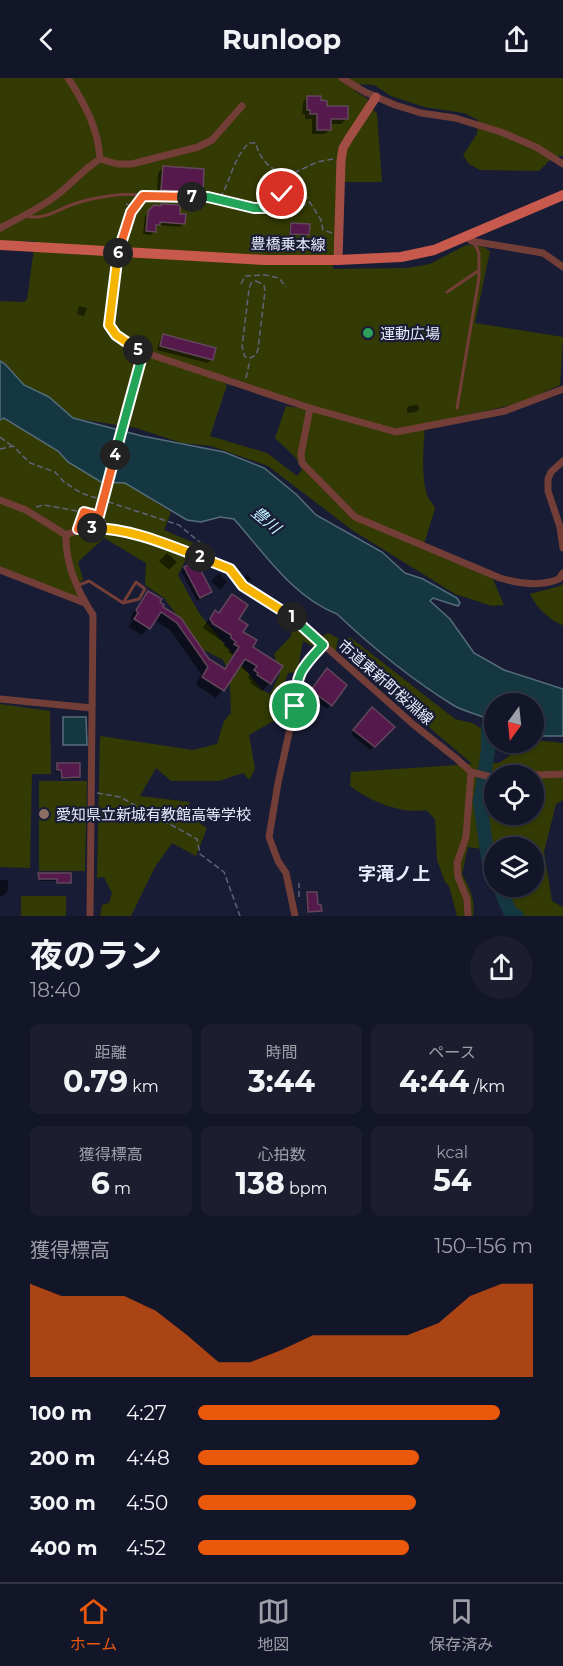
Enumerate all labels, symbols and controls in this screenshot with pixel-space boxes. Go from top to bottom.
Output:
icon: back [30,23,63,56]
text: Runloop [222,23,341,56]
icon: share [500,23,533,56]
pin [256,168,307,219]
icon: check [265,177,298,210]
pin: 7 [177,182,207,212]
text: 7 [187,187,197,206]
street label: 豊橋乗本線 [250,234,326,254]
pin: 6 [103,238,133,268]
text: 6 [113,243,123,262]
place label: 運動広場 [380,324,440,343]
marker: 運動広場 [361,326,375,340]
pin: 5 [123,335,153,365]
text: 5 [133,340,143,359]
pin: 4 [100,440,130,470]
text: 4 [109,445,121,464]
water label: 豊川 [248,502,286,539]
pin: 3 [77,513,107,543]
text: 3 [87,518,97,537]
pin: 2 [185,542,215,572]
text: 2 [195,547,205,566]
pin: 1 [277,602,307,632]
text: 1 [289,607,295,626]
street label: 市道東新町桜淵線 [334,635,438,729]
pin [269,680,320,731]
icon: arrive [278,689,311,722]
north arrow [484,693,544,753]
map controls [484,693,544,897]
button: locate [484,765,544,825]
place label: 愛知県立新城有教館高等学校 [56,805,251,824]
marker: 愛知県立新城有教館高等学校 [37,807,51,821]
button: layers [484,837,544,897]
district label: 字滝ノ上 [358,863,430,885]
text: 夜のラン [30,935,162,975]
button: share [470,936,533,999]
text: 18:40 [30,978,81,1002]
text: 距離 [95,1043,127,1062]
text: 時間 [265,1043,298,1062]
text: ペース [429,1043,476,1062]
text: 0.79 [63,1063,128,1100]
text: 3:44 [248,1063,315,1100]
text: 4:44 [399,1063,469,1100]
text: km [128,1077,159,1096]
text: /km [469,1077,505,1096]
text: kcal [436,1143,468,1162]
text: 獲得標高 [79,1145,143,1164]
text: 心拍数 [257,1145,306,1164]
text: 54 [433,1162,471,1199]
text: 6 [91,1165,110,1202]
text: 138 [235,1165,285,1202]
text: m [110,1179,131,1198]
text: bpm [285,1179,328,1198]
text: 150–156 m [434,1234,533,1258]
text: 獲得標高 [30,1238,110,1262]
text: 100 m [30,1401,92,1425]
text: 4:27 [126,1401,167,1425]
text: 200 m [30,1446,96,1470]
text: 4:48 [126,1446,170,1470]
text: 300 m [30,1491,96,1515]
text: 4:50 [126,1491,168,1515]
text: 400 m [30,1536,98,1560]
text: 4:52 [126,1536,166,1560]
tab: ホーム [70,1595,117,1655]
tab: 地図 [257,1595,290,1655]
tab: 保存済み [429,1595,493,1655]

